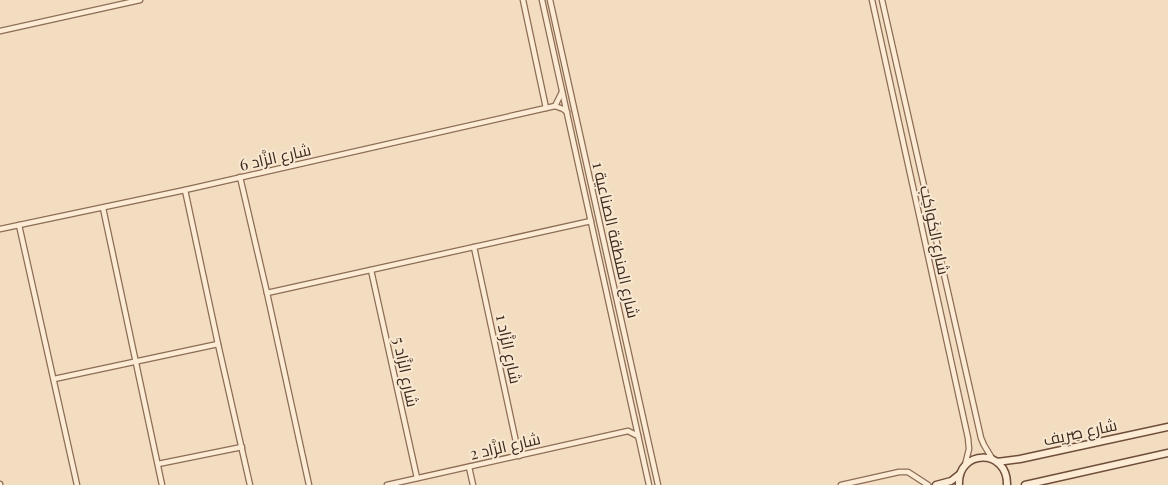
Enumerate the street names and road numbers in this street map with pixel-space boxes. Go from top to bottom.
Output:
street label: شارع الزَّاد 6 [237,138,313,177]
street label: شارع المنطقة الصناعية 1 [586,160,645,321]
street label: شارع الكَواكِب [914,183,955,277]
street label: شارع الزَّاد 1 [490,312,527,386]
street label: شارع الزَّاد 5 [387,335,424,409]
street label: شارع صِرِيف [1041,413,1119,452]
street label: شارع الزَّاد 2 [467,427,543,466]

